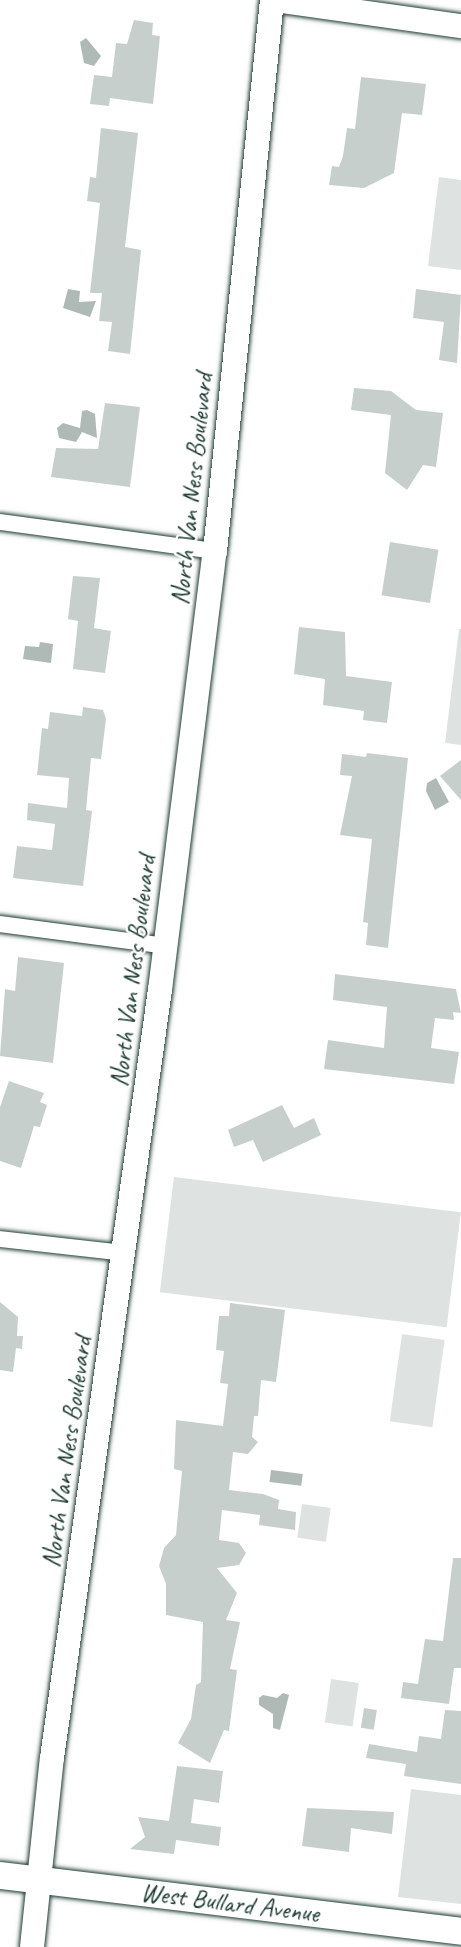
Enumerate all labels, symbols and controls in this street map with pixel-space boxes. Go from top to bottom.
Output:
street label: North Van Ness Boulevard [164,371,220,607]
street label: North Van Ness Boulevard [103,853,163,1089]
street label: North Van Ness Boulevard [35,1334,99,1570]
street label: West Bullard Avenue [139,1877,321,1929]

